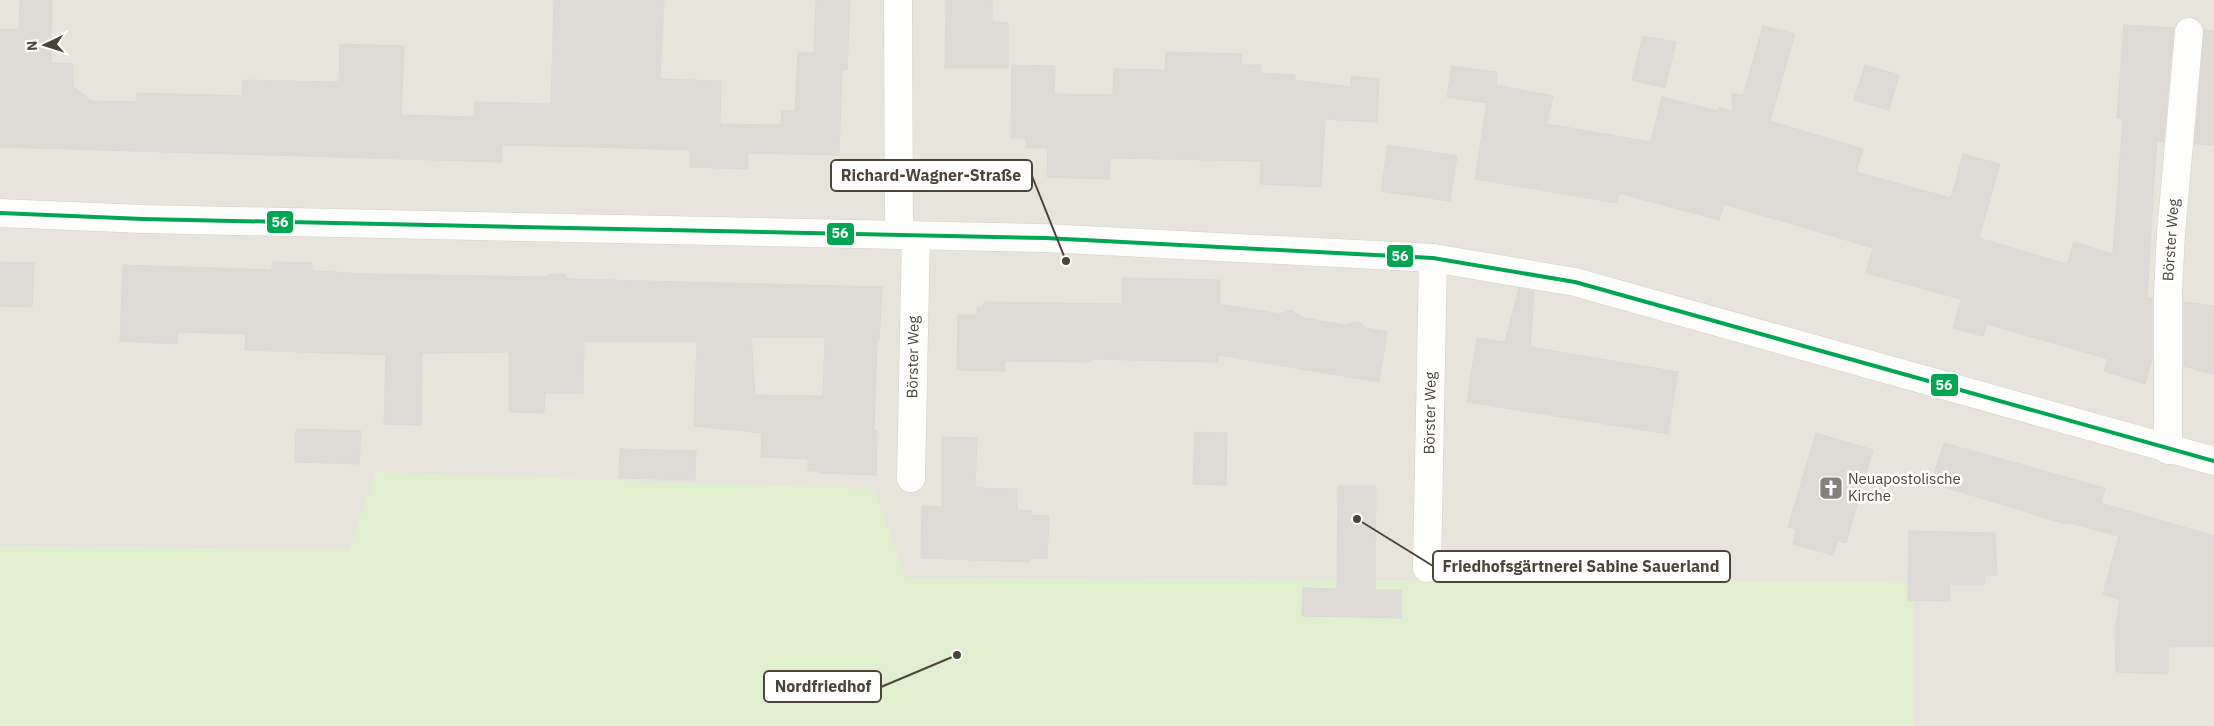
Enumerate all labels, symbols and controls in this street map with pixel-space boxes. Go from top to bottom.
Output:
north arrow [20,20,70,70]
text: N [23,40,41,52]
callout: Richard-Wagner-Straße [831,160,1032,191]
text: Richard-Wagner-Straße [841,165,1021,185]
street label: Börster Weg [2158,198,2183,282]
line badge: 56 [266,210,294,234]
text: 56 [272,213,288,231]
line badge: 56 [826,222,855,246]
text: 56 [832,224,848,242]
line badge: 56 [1386,244,1414,268]
text: 56 [1392,247,1408,265]
street label: Börster Weg [902,315,923,398]
street label: Börster Weg [1419,371,1440,454]
line badge: 56 [1930,373,1959,397]
text: 56 [1936,376,1952,394]
place label: Neuapostolische Kirche [1848,469,1961,505]
church icon: Neuapostolische Kirche [1818,475,1844,501]
callout: Friedhofsgärtnerei Sabine Sauerland [1433,551,1730,582]
text: Friedhofsgärtnerei Sabine Sauerland [1443,556,1719,576]
callout: Nordfriedhof [764,671,881,702]
text: Nordfriedhof [775,676,871,696]

